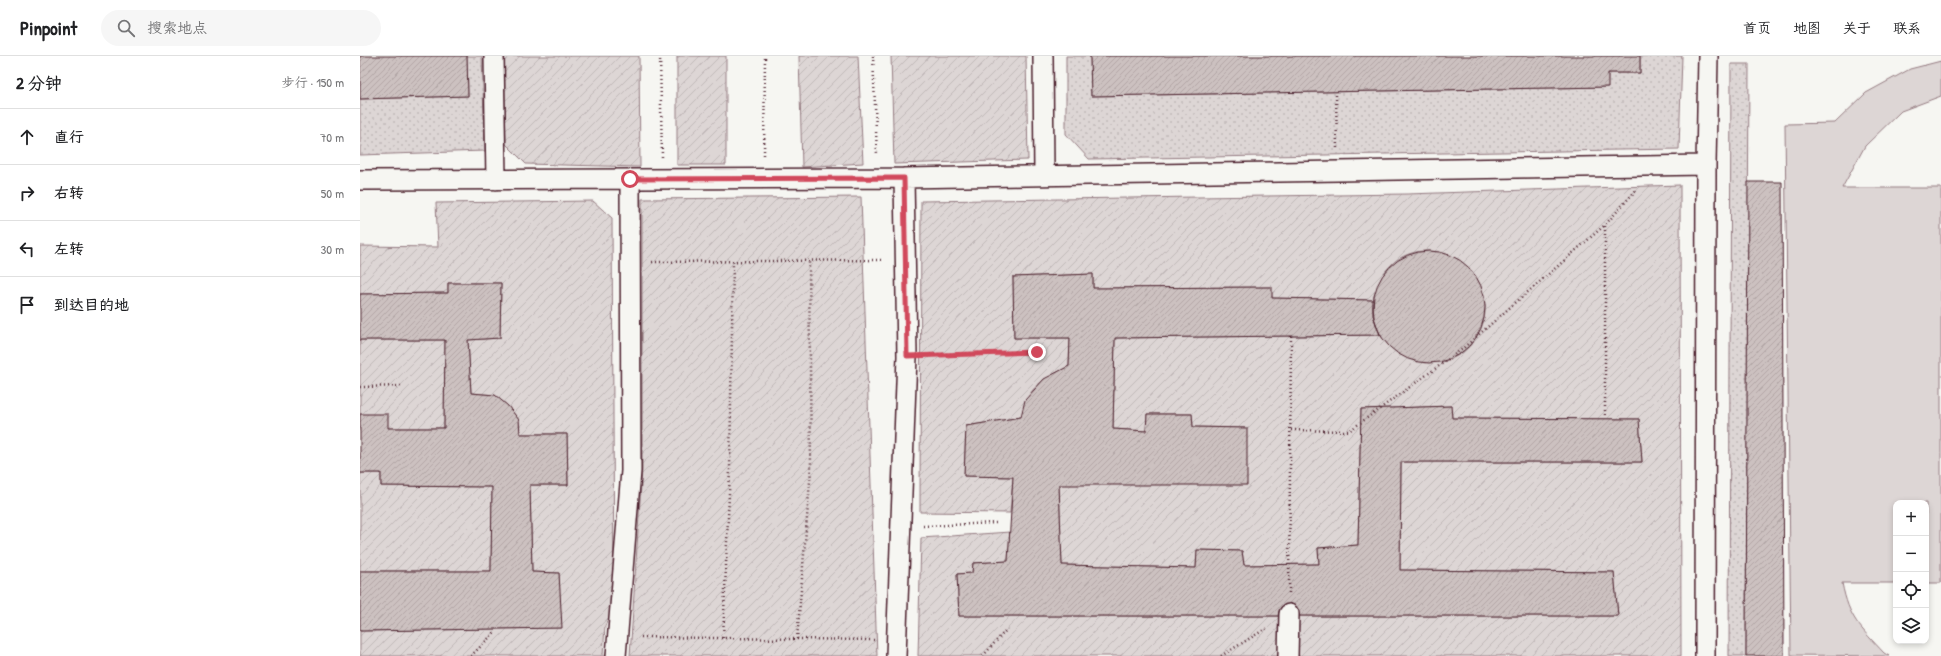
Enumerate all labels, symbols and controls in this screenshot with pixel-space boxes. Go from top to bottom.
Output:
search box [101,10,381,46]
text: Pinpoint [20,15,77,41]
icon: search [115,17,137,39]
text: 搜索地点 [147,17,207,38]
text: 首页 [1743,18,1771,37]
text: 地图 [1793,18,1821,37]
text: 关于 [1843,18,1871,37]
text: 联系 [1893,18,1921,37]
text: 2 分钟 [16,71,62,94]
text: 步行 · 150 m [282,73,344,91]
icon: ahead [16,126,38,148]
text: 直行 [54,126,84,147]
text: 70 m [320,128,344,146]
route start [621,170,639,188]
icon: right [16,182,38,204]
text: 右转 [54,182,84,203]
text: 50 m [321,184,344,202]
icon: left [16,238,38,260]
text: 左转 [54,238,84,259]
text: 30 m [321,240,344,258]
icon: arrive [16,294,38,316]
text: 到达目的地 [54,294,129,315]
route end [1028,343,1046,361]
map controls [1893,500,1929,644]
button: + [1893,500,1929,536]
button: − [1893,536,1929,572]
button: locate [1893,572,1929,608]
button: layers [1893,608,1929,644]

